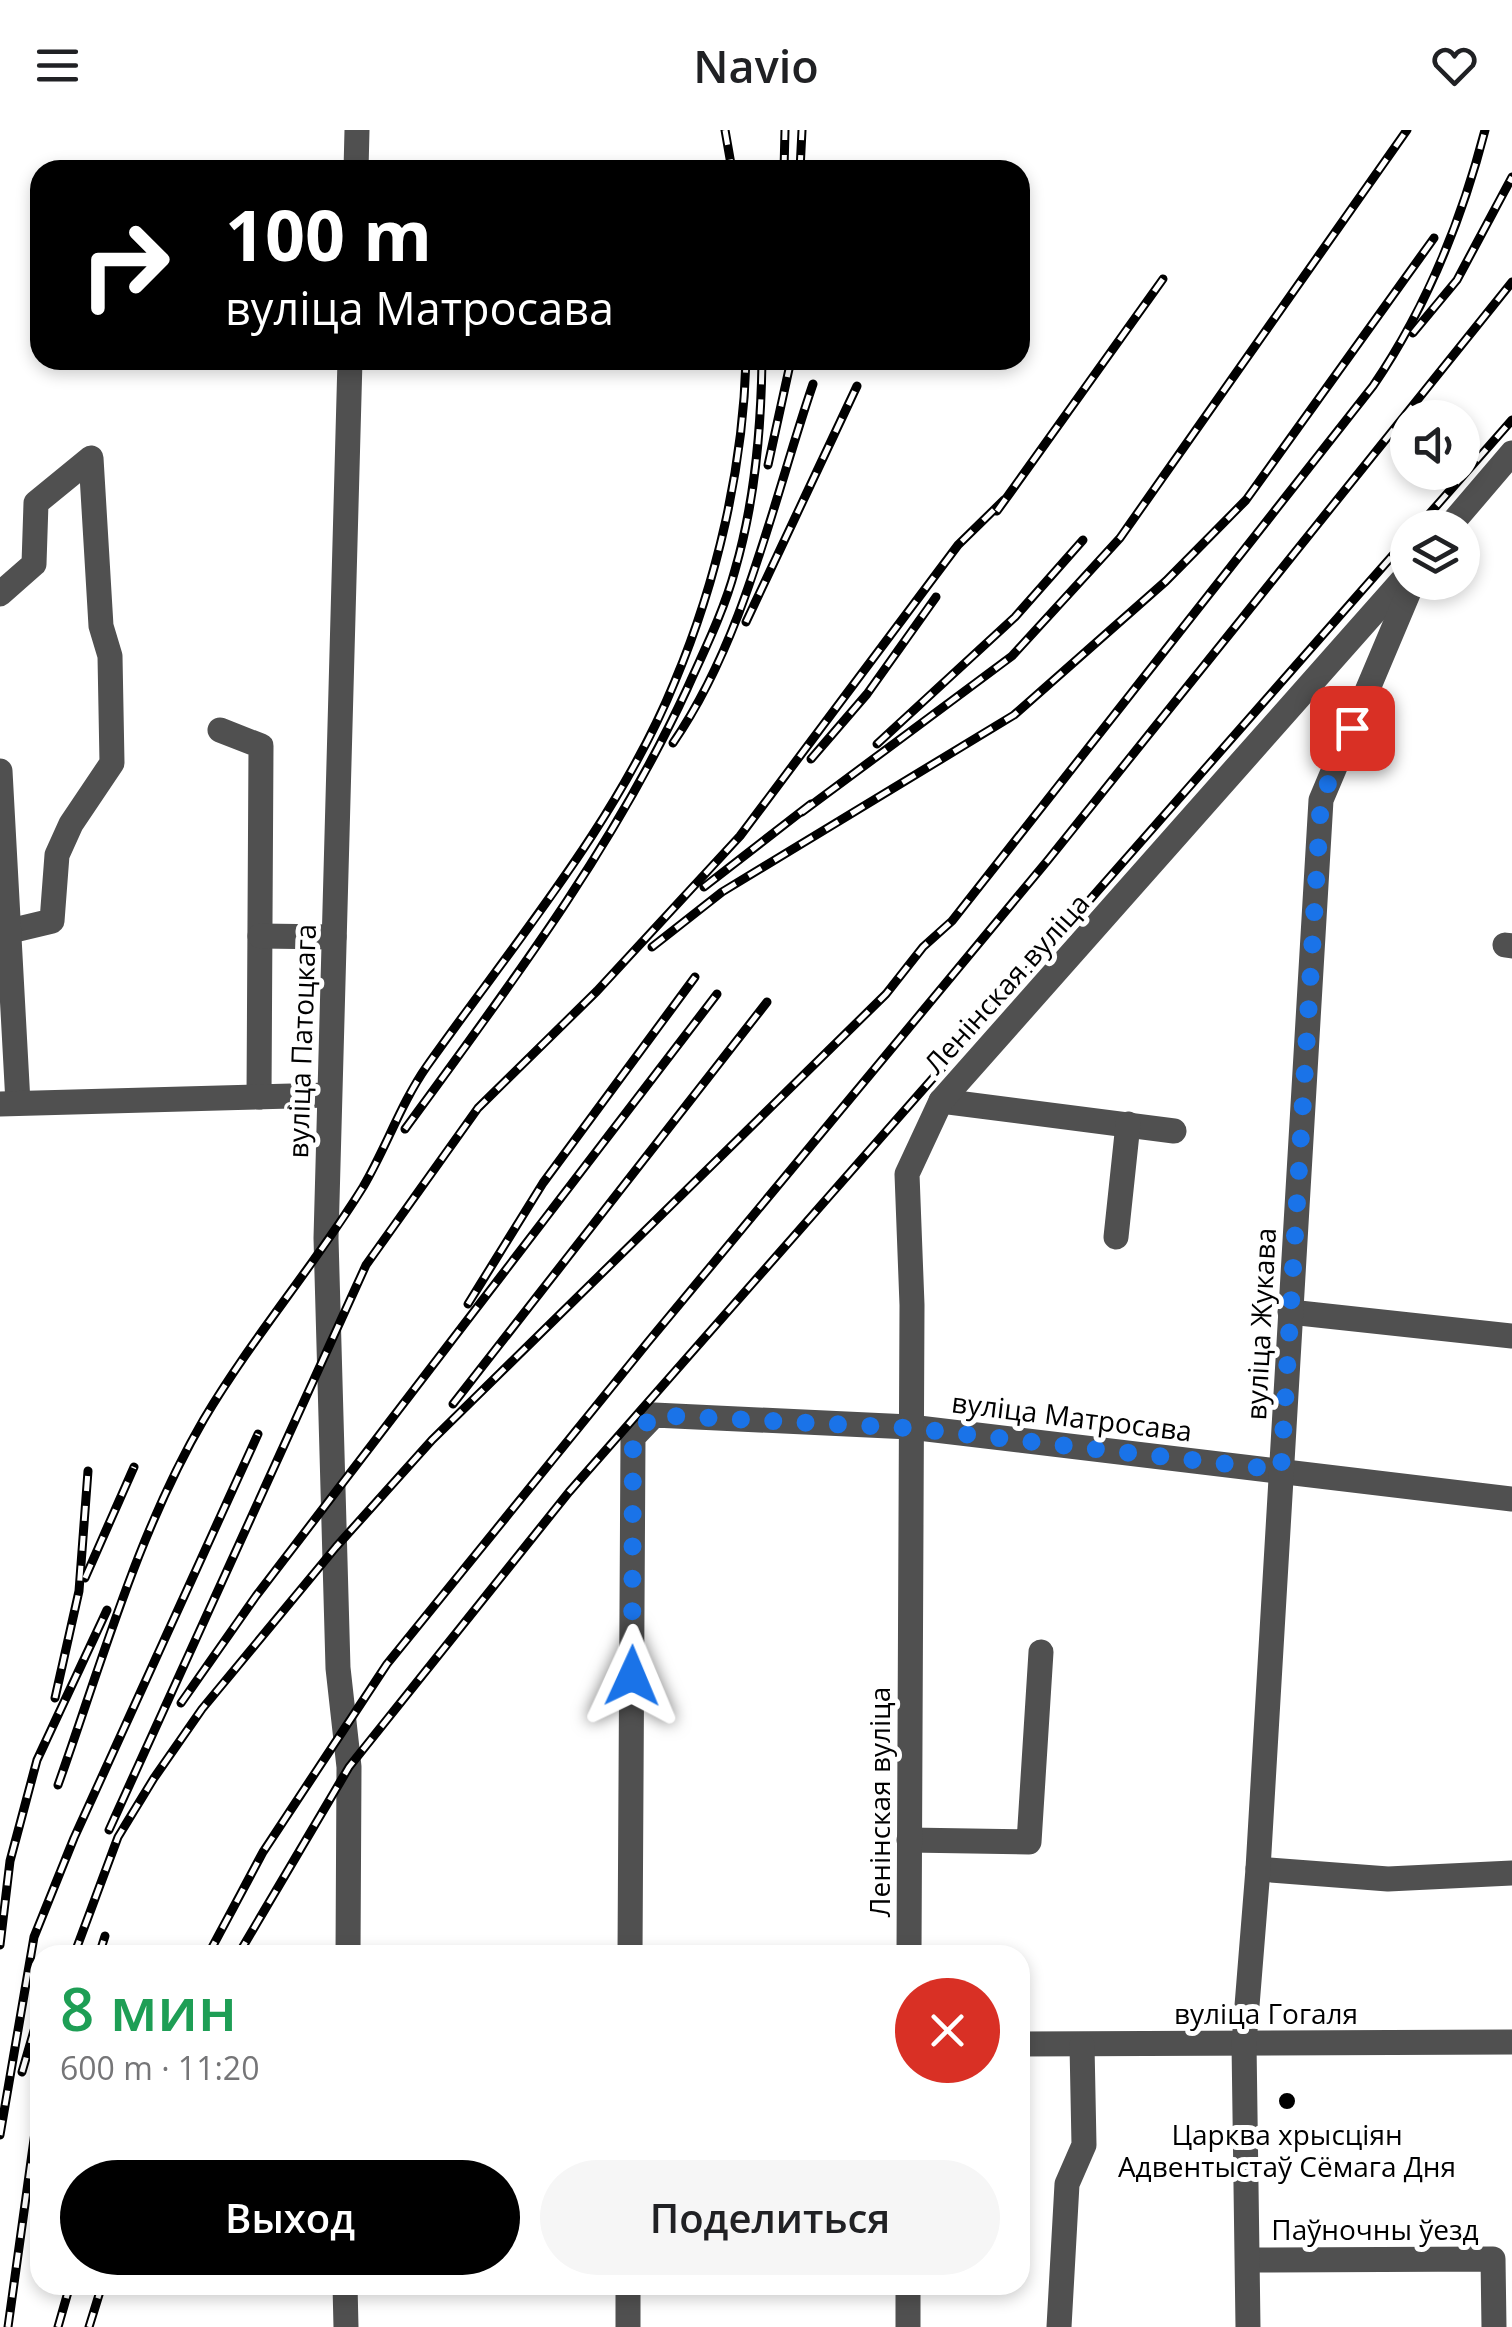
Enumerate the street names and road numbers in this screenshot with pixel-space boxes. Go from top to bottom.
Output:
street label: Ленінская вуліца [915,885,1097,1081]
street label: вуліца Патоцкага [278,923,324,1159]
street label: вуліца Жукава [1236,1227,1284,1421]
street label: вуліца Матросава [950,1382,1194,1450]
street label: Ленінская вуліца [860,1687,898,1917]
street label: вуліца Гогаля [1174,1994,1358,2032]
street label: Паўночны ўезд [1271,2210,1479,2248]

